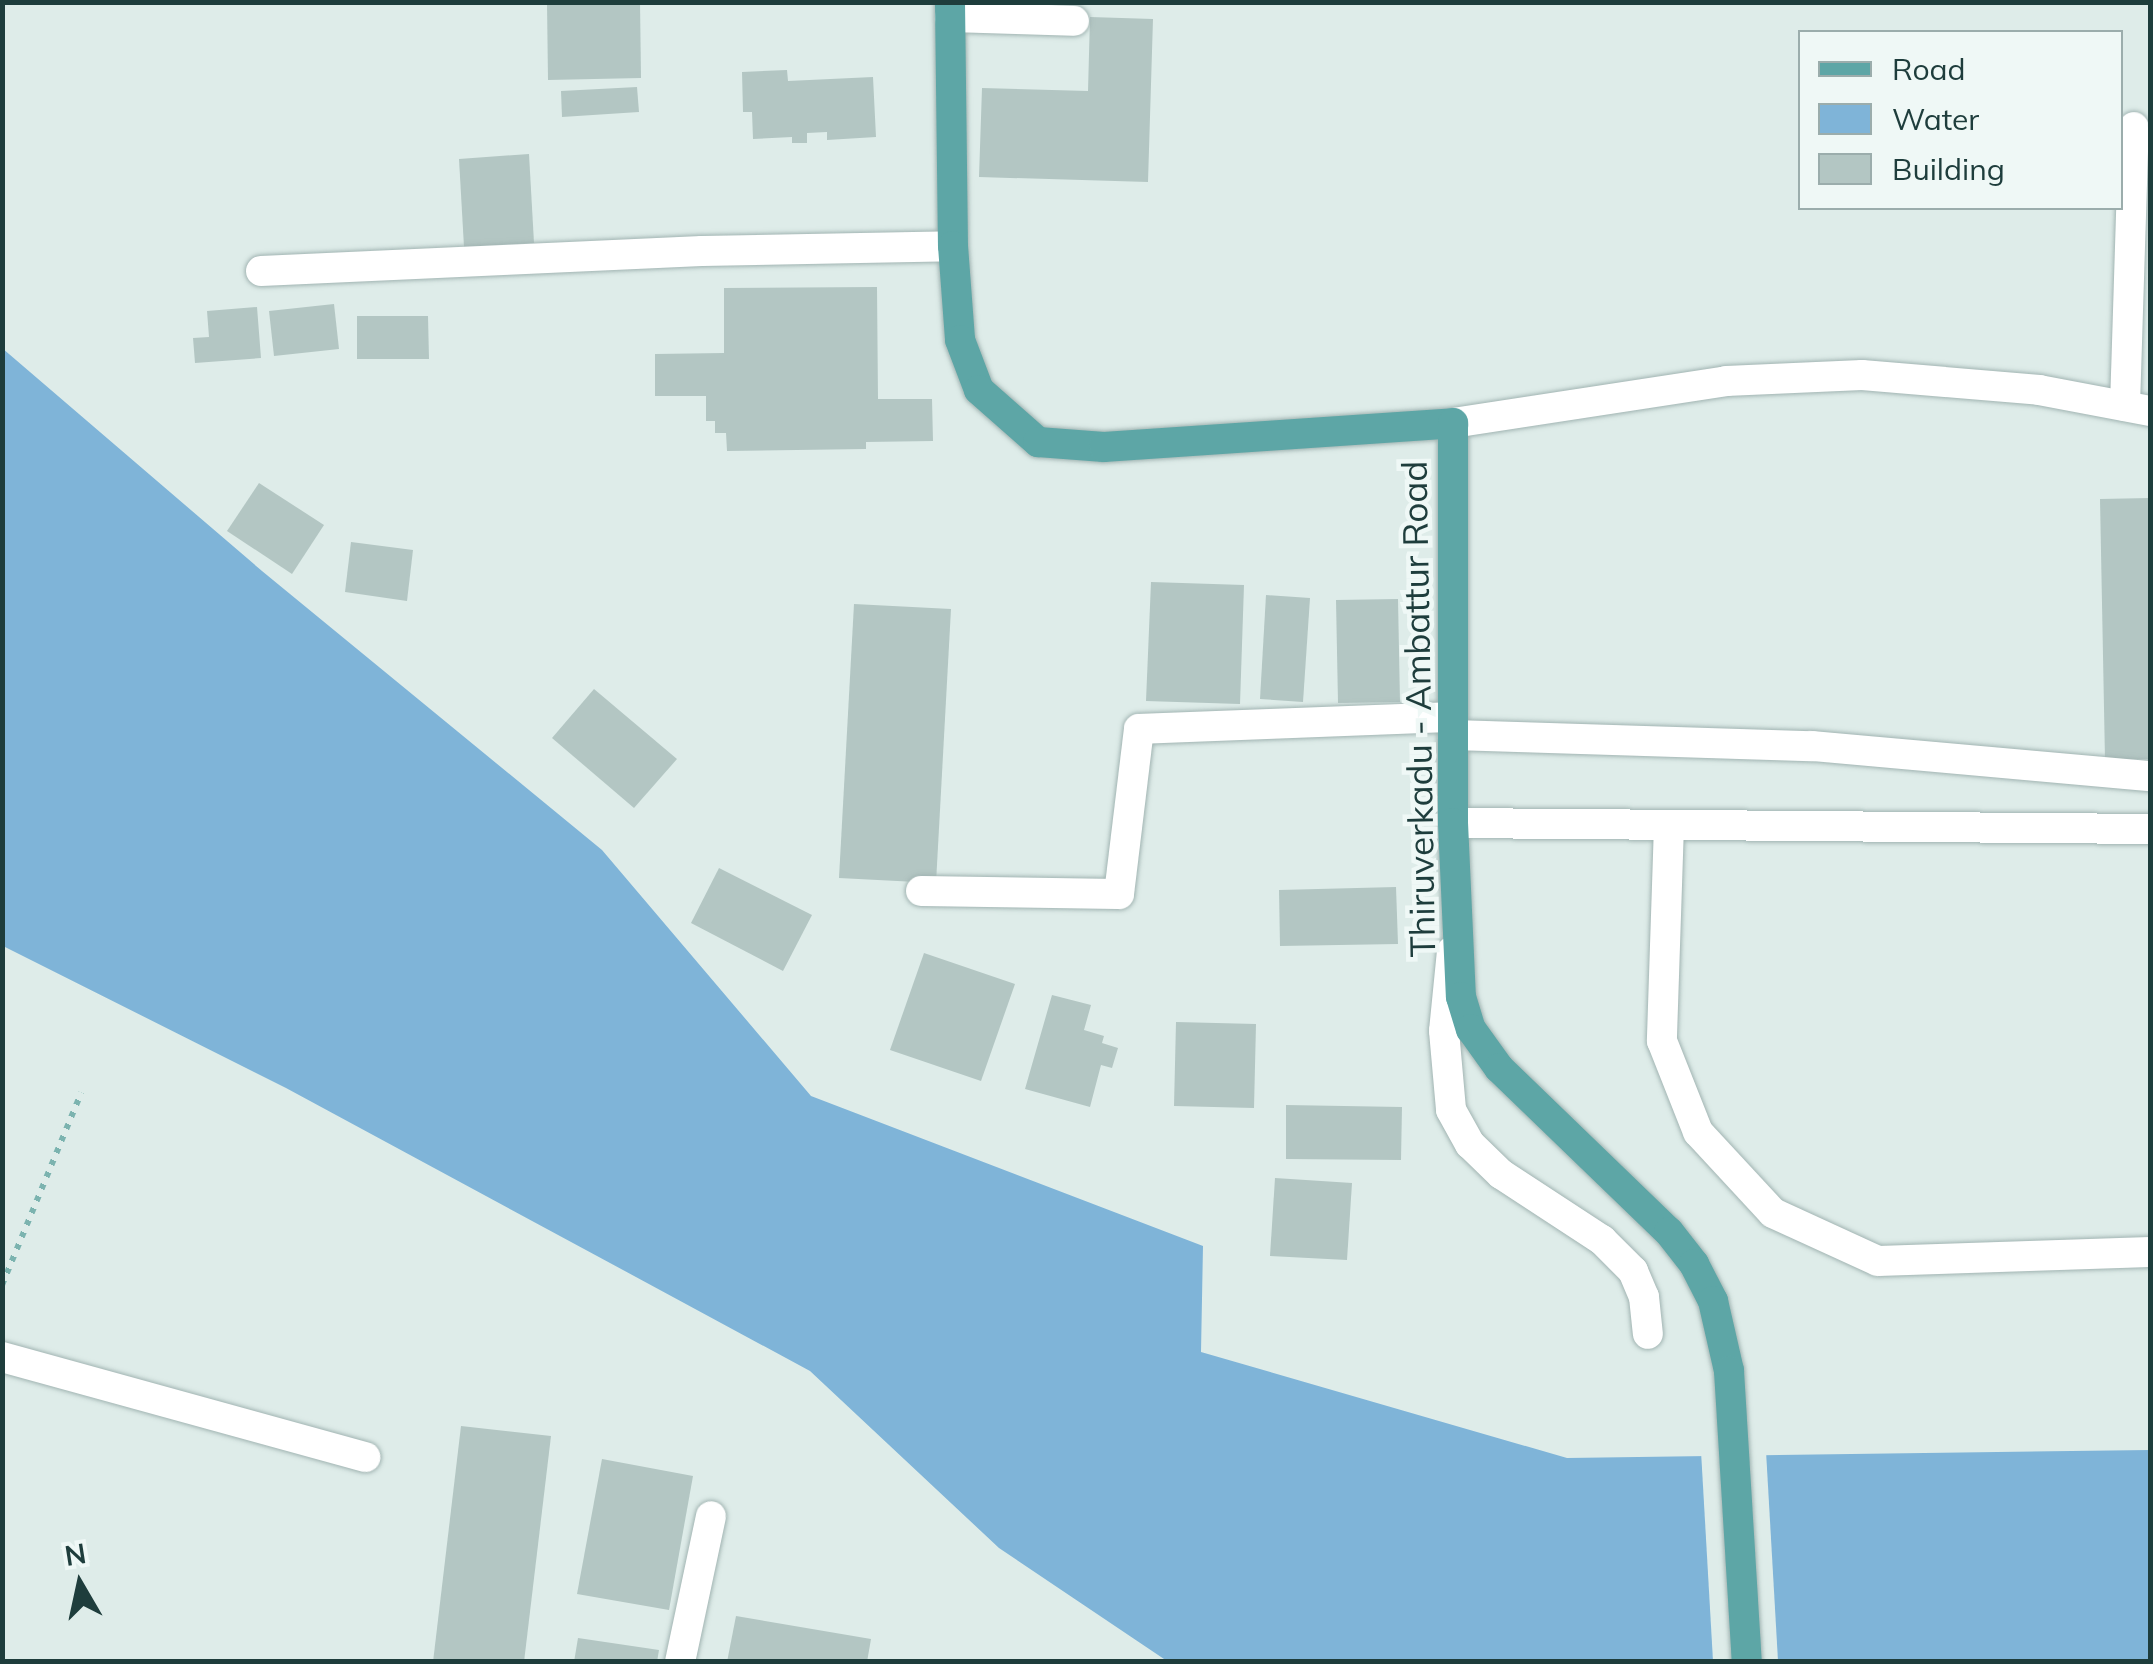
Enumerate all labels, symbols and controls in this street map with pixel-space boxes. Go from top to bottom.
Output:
legend [1798,30,2123,210]
text: Road [1892,50,1966,88]
text: Water [1892,100,1979,138]
text: Building [1892,150,2005,188]
street label: Thiruverkadu - Ambattur Road [1393,460,1443,958]
north arrow [30,1534,130,1634]
text: N [62,1535,88,1573]

